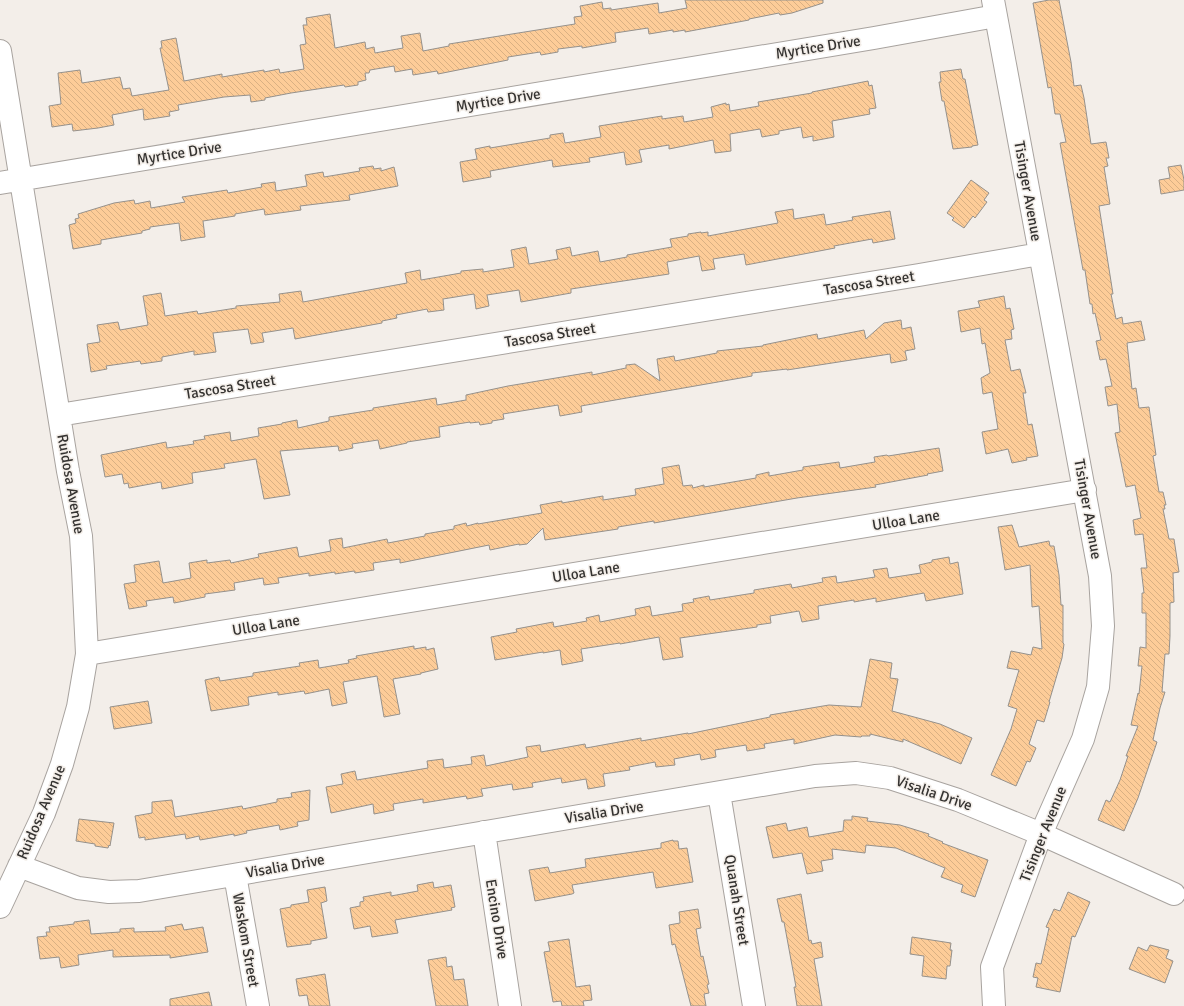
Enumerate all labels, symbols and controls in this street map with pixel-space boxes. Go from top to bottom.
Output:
street label: Myrtice Drive [774,31,862,63]
street label: Myrtice Drive [454,84,542,116]
street label: Myrtice Drive [135,137,223,169]
street label: Tisinger Avenue [1010,139,1046,243]
street label: Tascosa Street [822,267,916,299]
street label: Tascosa Street [503,319,597,351]
street label: Tascosa Street [183,371,277,403]
street label: Ruidosa Avenue [53,433,89,535]
street label: Tisinger Avenue [1070,457,1106,561]
street label: Ulloa Lane [871,506,941,534]
street label: Ulloa Lane [551,558,621,586]
street label: Ulloa Lane [231,611,301,639]
street label: Ruidosa Avenue [13,762,69,862]
street label: Visalia Drive [893,772,975,814]
street label: Tisinger Avenue [1016,784,1070,884]
street label: Visalia Drive [563,797,645,827]
street label: Visalia Drive [244,850,326,882]
street label: Quanah Street [721,853,753,947]
street label: Encino Drive [482,878,512,960]
street label: Waskom Street [229,891,263,989]

